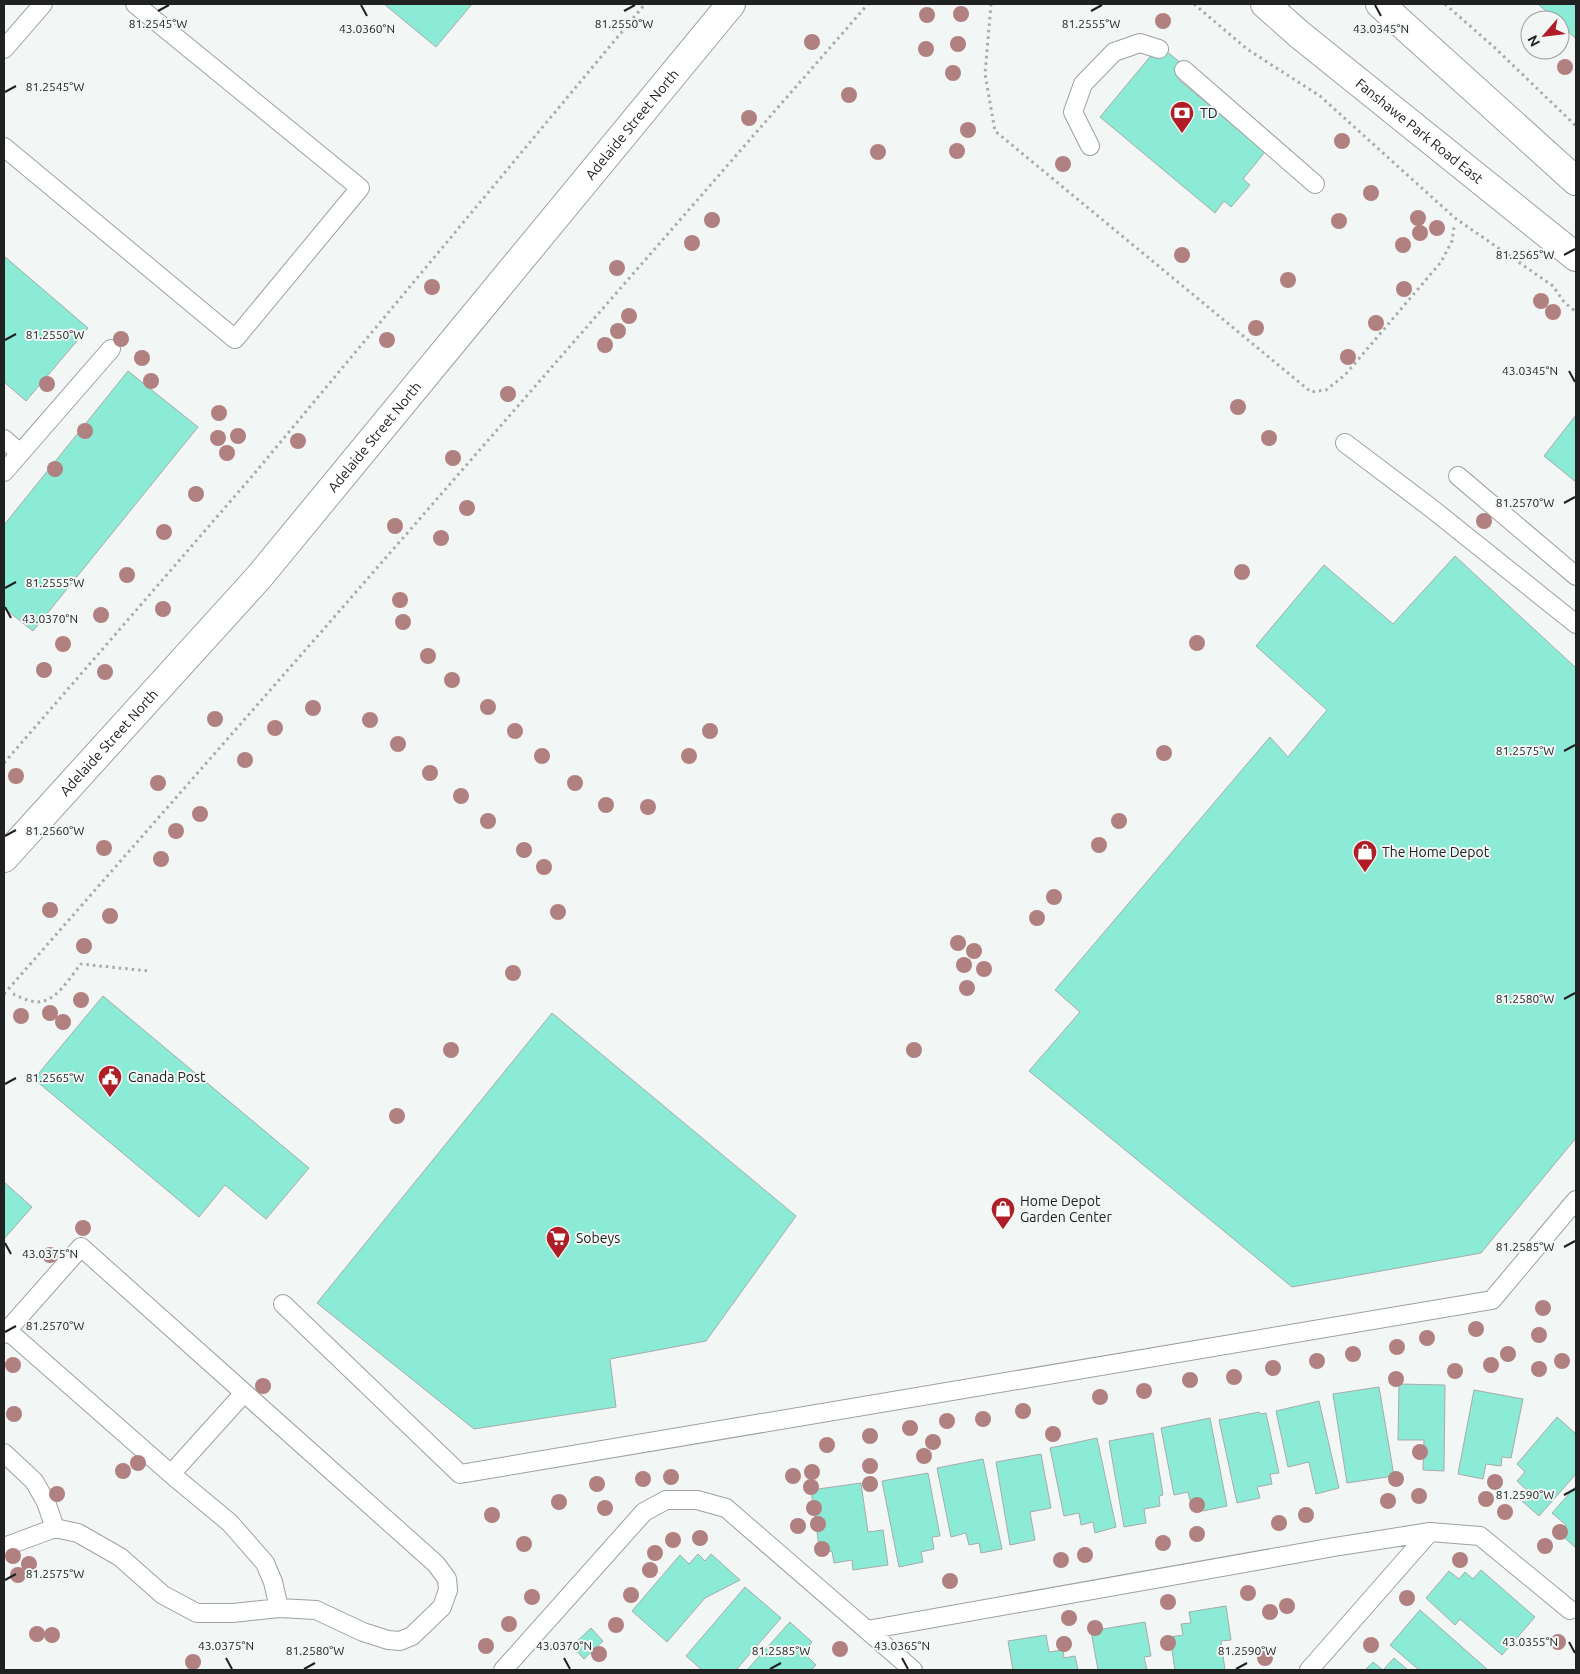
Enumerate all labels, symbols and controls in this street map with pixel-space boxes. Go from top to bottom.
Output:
north arrow [1520,10,1570,60]
text: 81.2545°W [129,17,187,30]
text: 81.2550°W [595,17,653,30]
text: 81.2555°W [1062,17,1120,30]
text: 43.0360°N [339,22,395,35]
text: 43.0345°N [1353,22,1409,35]
text: N [1524,33,1543,49]
street label: Adelaide Street North [582,66,682,183]
street label: Fanshawe Park Road East [1353,75,1487,187]
text: 81.2545°W [26,80,84,93]
bank icon: TD [1169,100,1195,134]
place label: TD [1200,105,1218,121]
text: 81.2565°W [1496,248,1554,261]
text: 81.2550°W [26,328,84,341]
text: 43.0345°N [1502,364,1558,377]
street label: Adelaide Street North [324,379,424,495]
text: 81.2570°W [1496,496,1554,509]
text: 81.2555°W [26,576,84,589]
text: 43.0370°N [22,612,78,625]
street label: Adelaide Street North [57,686,161,799]
text: 81.2575°W [1496,744,1554,757]
text: 81.2560°W [26,824,84,837]
shop icon: The Home Depot [1352,839,1378,873]
place label: The Home Depot [1382,844,1490,860]
text: 81.2580°W [1496,992,1554,1005]
public building icon: Canada Post [97,1064,123,1098]
place label: Canada Post [128,1069,206,1085]
text: 81.2565°W [26,1071,84,1084]
place label: Home Depot Garden Center [1020,1193,1112,1225]
shop icon: Home Depot Garden Center [990,1196,1016,1230]
supermarket icon: Sobeys [545,1225,571,1259]
place label: Sobeys [576,1230,620,1246]
text: 81.2585°W [1496,1240,1554,1253]
text: 43.0375°N [22,1247,78,1260]
text: 81.2570°W [26,1319,84,1332]
text: 81.2590°W [1496,1488,1554,1501]
text: 81.2575°W [26,1567,84,1580]
text: 43.0355°N [1502,1635,1558,1648]
text: 43.0375°N [198,1639,254,1652]
text: 43.0370°N [536,1639,592,1652]
text: 43.0365°N [874,1639,930,1652]
text: 81.2580°W [286,1644,344,1657]
text: 81.2585°W [752,1644,810,1657]
text: 81.2590°W [1218,1644,1276,1657]

